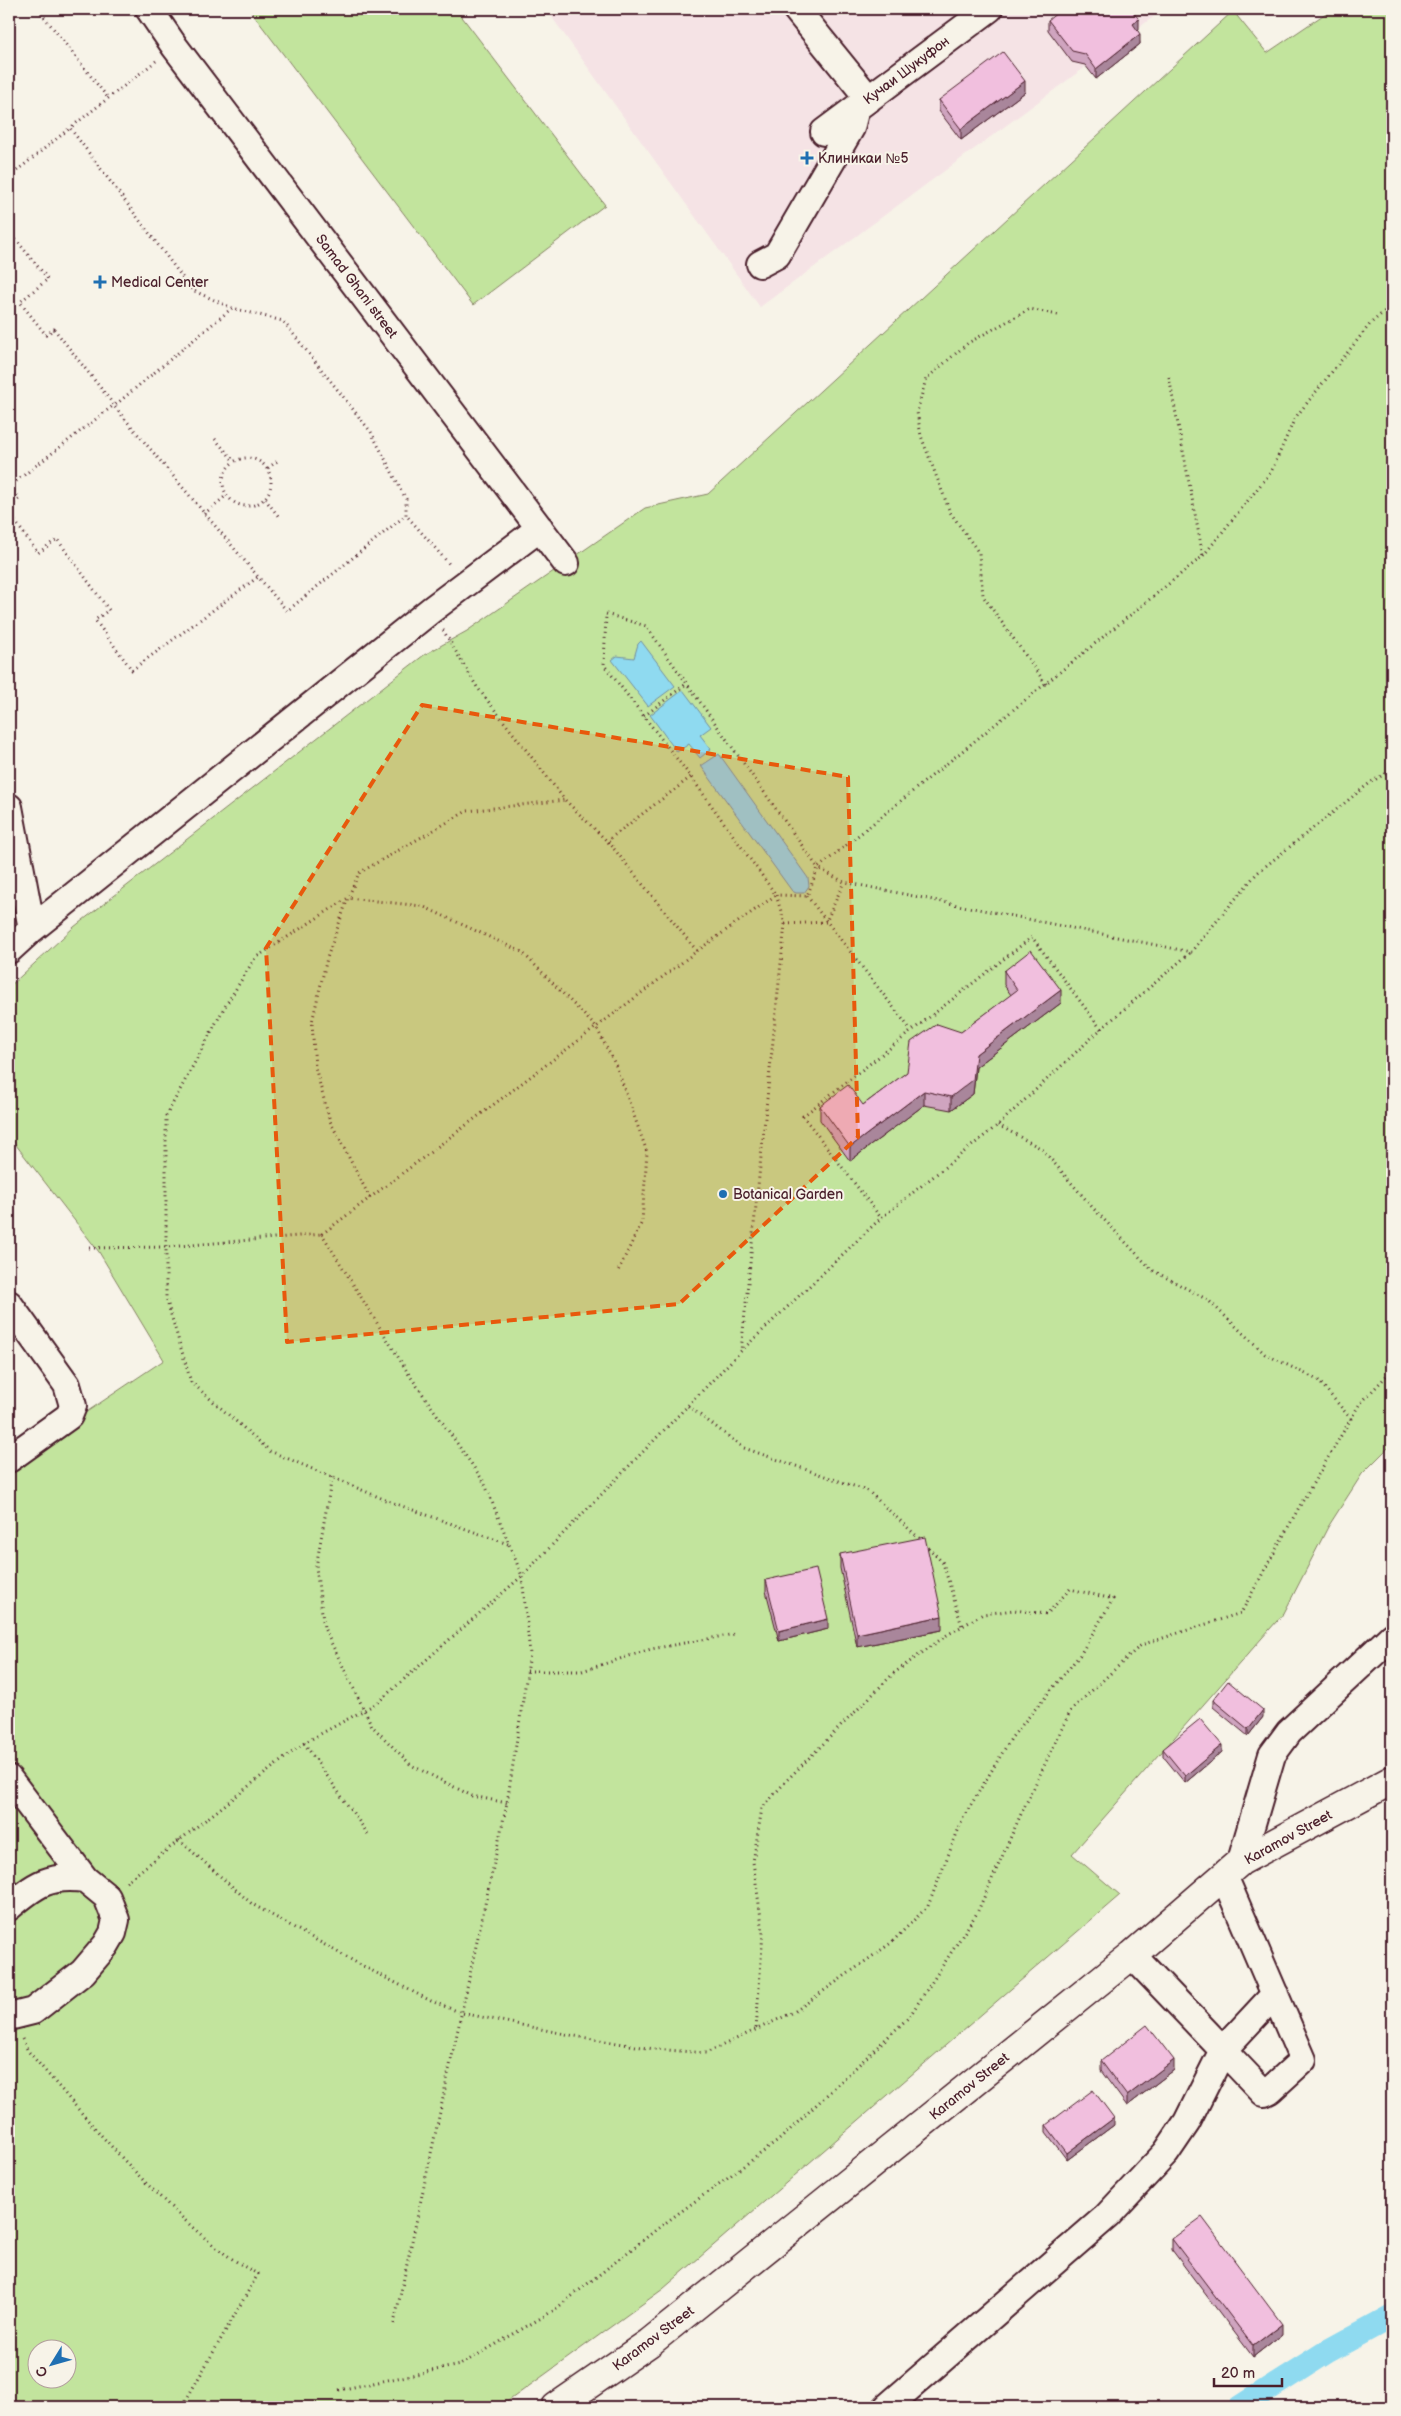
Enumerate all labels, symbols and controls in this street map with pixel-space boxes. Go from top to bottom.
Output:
street label: Кучаи Шукуфон [860,32,953,108]
place label: Клиникаи №5 [818,150,909,167]
marker: Клиникаи №5 [800,151,814,165]
street label: Samad Ghani street [312,231,402,342]
place label: Medical Center [111,274,209,291]
marker: Medical Center [93,275,107,289]
place label: Botanical Garden [733,1186,843,1203]
marker: Botanical Garden [717,1188,729,1200]
street label: Karamov Street [1241,1806,1336,1869]
street label: Karamov Street [926,2049,1013,2124]
street label: Karamov Street [609,2302,698,2375]
north arrow [28,2338,78,2388]
scale bar [1214,2356,1281,2388]
text: С [32,2362,52,2381]
text: 20 m [1221,2364,1255,2383]

